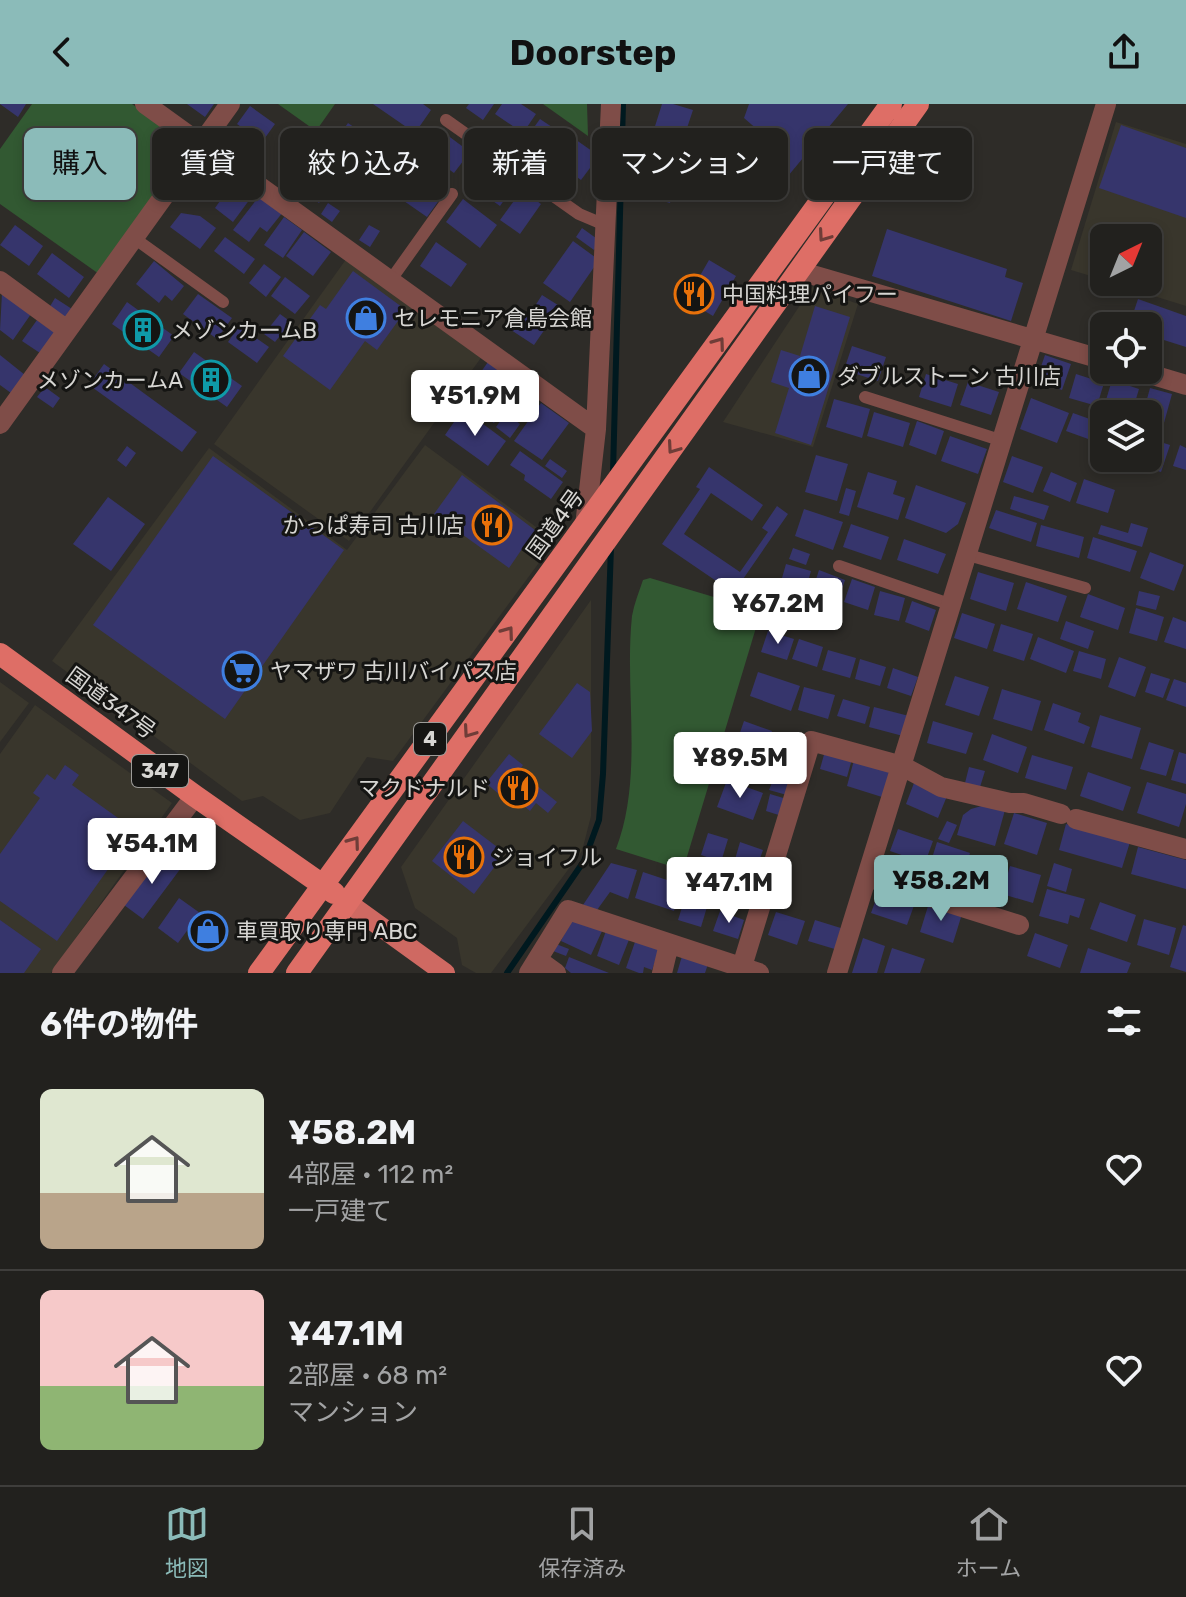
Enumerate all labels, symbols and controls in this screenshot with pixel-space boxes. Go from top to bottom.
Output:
icon: back [40,30,84,74]
icon: share [1102,30,1146,74]
text: Doorstep [510,31,676,74]
chip: 購入 [24,128,136,200]
chip: 賃貸 [152,128,264,200]
chip: 絞り込み [280,128,448,200]
chip: 新着 [464,128,576,200]
chip: マンション [592,128,788,200]
chip: 一戸建て [804,128,972,200]
north arrow [1090,224,1162,296]
map controls [1090,224,1162,472]
one-way arrow [819,227,834,242]
restaurant icon: 中国料理パイフー [673,273,715,315]
place label: 中国料理パイフー [722,281,898,308]
shop icon: セレモニア倉島会館 [345,297,387,339]
place label: セレモニア倉島会館 [394,305,592,332]
building icon: メゾンカームB [122,309,164,351]
button: locate [1090,312,1162,384]
place label: メゾンカームB [171,317,317,344]
one-way arrow [709,337,724,352]
shop icon: ダブルストーン 古川店 [788,355,830,397]
building icon: メゾンカームA [190,359,232,401]
place label: ダブルストーン 古川店 [837,363,1061,390]
place label: メゾンカームA [37,367,183,394]
pin: ¥51.9M [410,370,540,438]
text: ¥51.9M [429,380,521,411]
button: layers [1090,400,1162,472]
one-way arrow [668,439,683,453]
street label: 国道4号 [521,484,589,564]
restaurant icon: かっぱ寿司 古川店 [471,504,513,546]
place label: かっぱ寿司 古川店 [283,512,464,539]
pin: ¥67.2M [713,578,843,646]
text: ¥67.2M [731,588,825,619]
one-way arrow [498,626,513,641]
supermarket icon: ヤマザワ 古川バイパス店 [221,650,263,692]
place label: ヤマザワ 古川バイパス店 [270,658,517,685]
street label: 国道347号 [61,662,161,744]
road number: 4 [414,723,446,755]
one-way arrow [465,724,479,738]
pin: ¥89.5M [675,732,805,800]
text: ¥89.5M [692,742,788,773]
road number: 347 [132,755,188,787]
restaurant icon: マクドナルド [497,767,539,809]
place label: マクドナルド [358,775,490,802]
pin: ¥54.1M [87,818,217,886]
text: ¥54.1M [106,828,198,859]
one-way arrow [345,836,359,850]
restaurant icon: ジョイフル [443,836,485,878]
place label: ジョイフル [492,844,602,871]
pin: ¥58.2M [876,855,1006,923]
pin: ¥47.1M [664,857,794,925]
text: ¥58.2M [892,865,990,896]
text: ¥47.1M [685,867,773,898]
shop icon: 車買取り専門 ABC [187,910,229,952]
place label: 車買取り専門 ABC [236,918,417,945]
icon: filters [1102,999,1146,1043]
text: 6件の物件 [40,1004,198,1045]
text: ¥58.2M [288,1112,416,1153]
icon: home [104,1121,200,1217]
icon: heart [1102,1147,1146,1191]
text: 4部屋 · 112 m² [288,1159,453,1190]
text: 一戸建て [288,1196,392,1227]
text: ¥47.1M [288,1313,404,1354]
icon: home [104,1322,200,1418]
icon: heart [1102,1348,1146,1392]
text: 2部屋 · 68 m² [288,1360,447,1391]
text: マンション [288,1397,418,1428]
tab: 地図 [165,1502,209,1582]
tab: 保存済み [538,1502,626,1582]
tab: ホーム [956,1502,1021,1582]

